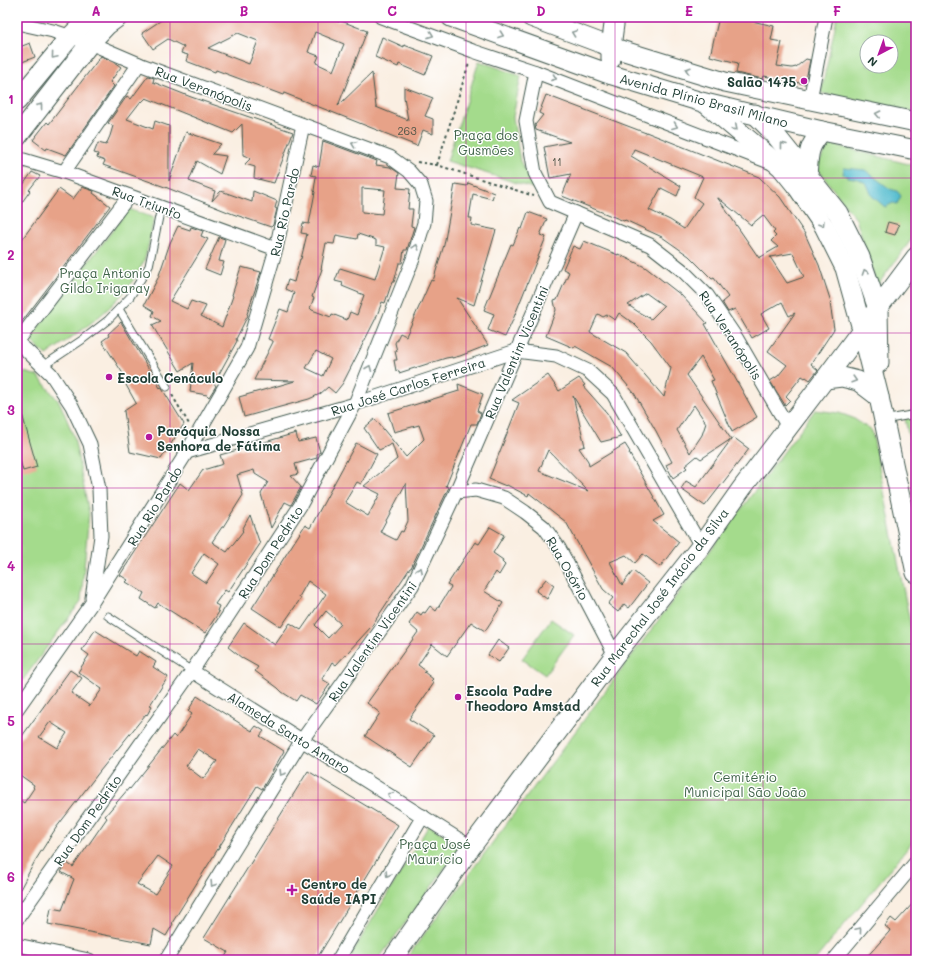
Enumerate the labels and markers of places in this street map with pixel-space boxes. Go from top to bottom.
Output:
place label: Salão 1475 [727,73,796,90]
marker: Salão 1475 [799,76,809,86]
place label: Escola Cenáculo [117,369,223,386]
marker: Escola Cenáculo [104,372,114,382]
place label: Paróquia Nossa Senhora de Fátima [157,422,281,454]
marker: Paróquia Nossa Senhora de Fátima [144,432,154,442]
place label: Escola Padre Theodoro Amstad [466,682,580,714]
marker: Escola Padre Theodoro Amstad [453,692,463,702]
place label: Centro de Saúde IAPI [301,875,377,907]
marker: Centro de Saúde IAPI [286,884,298,896]

